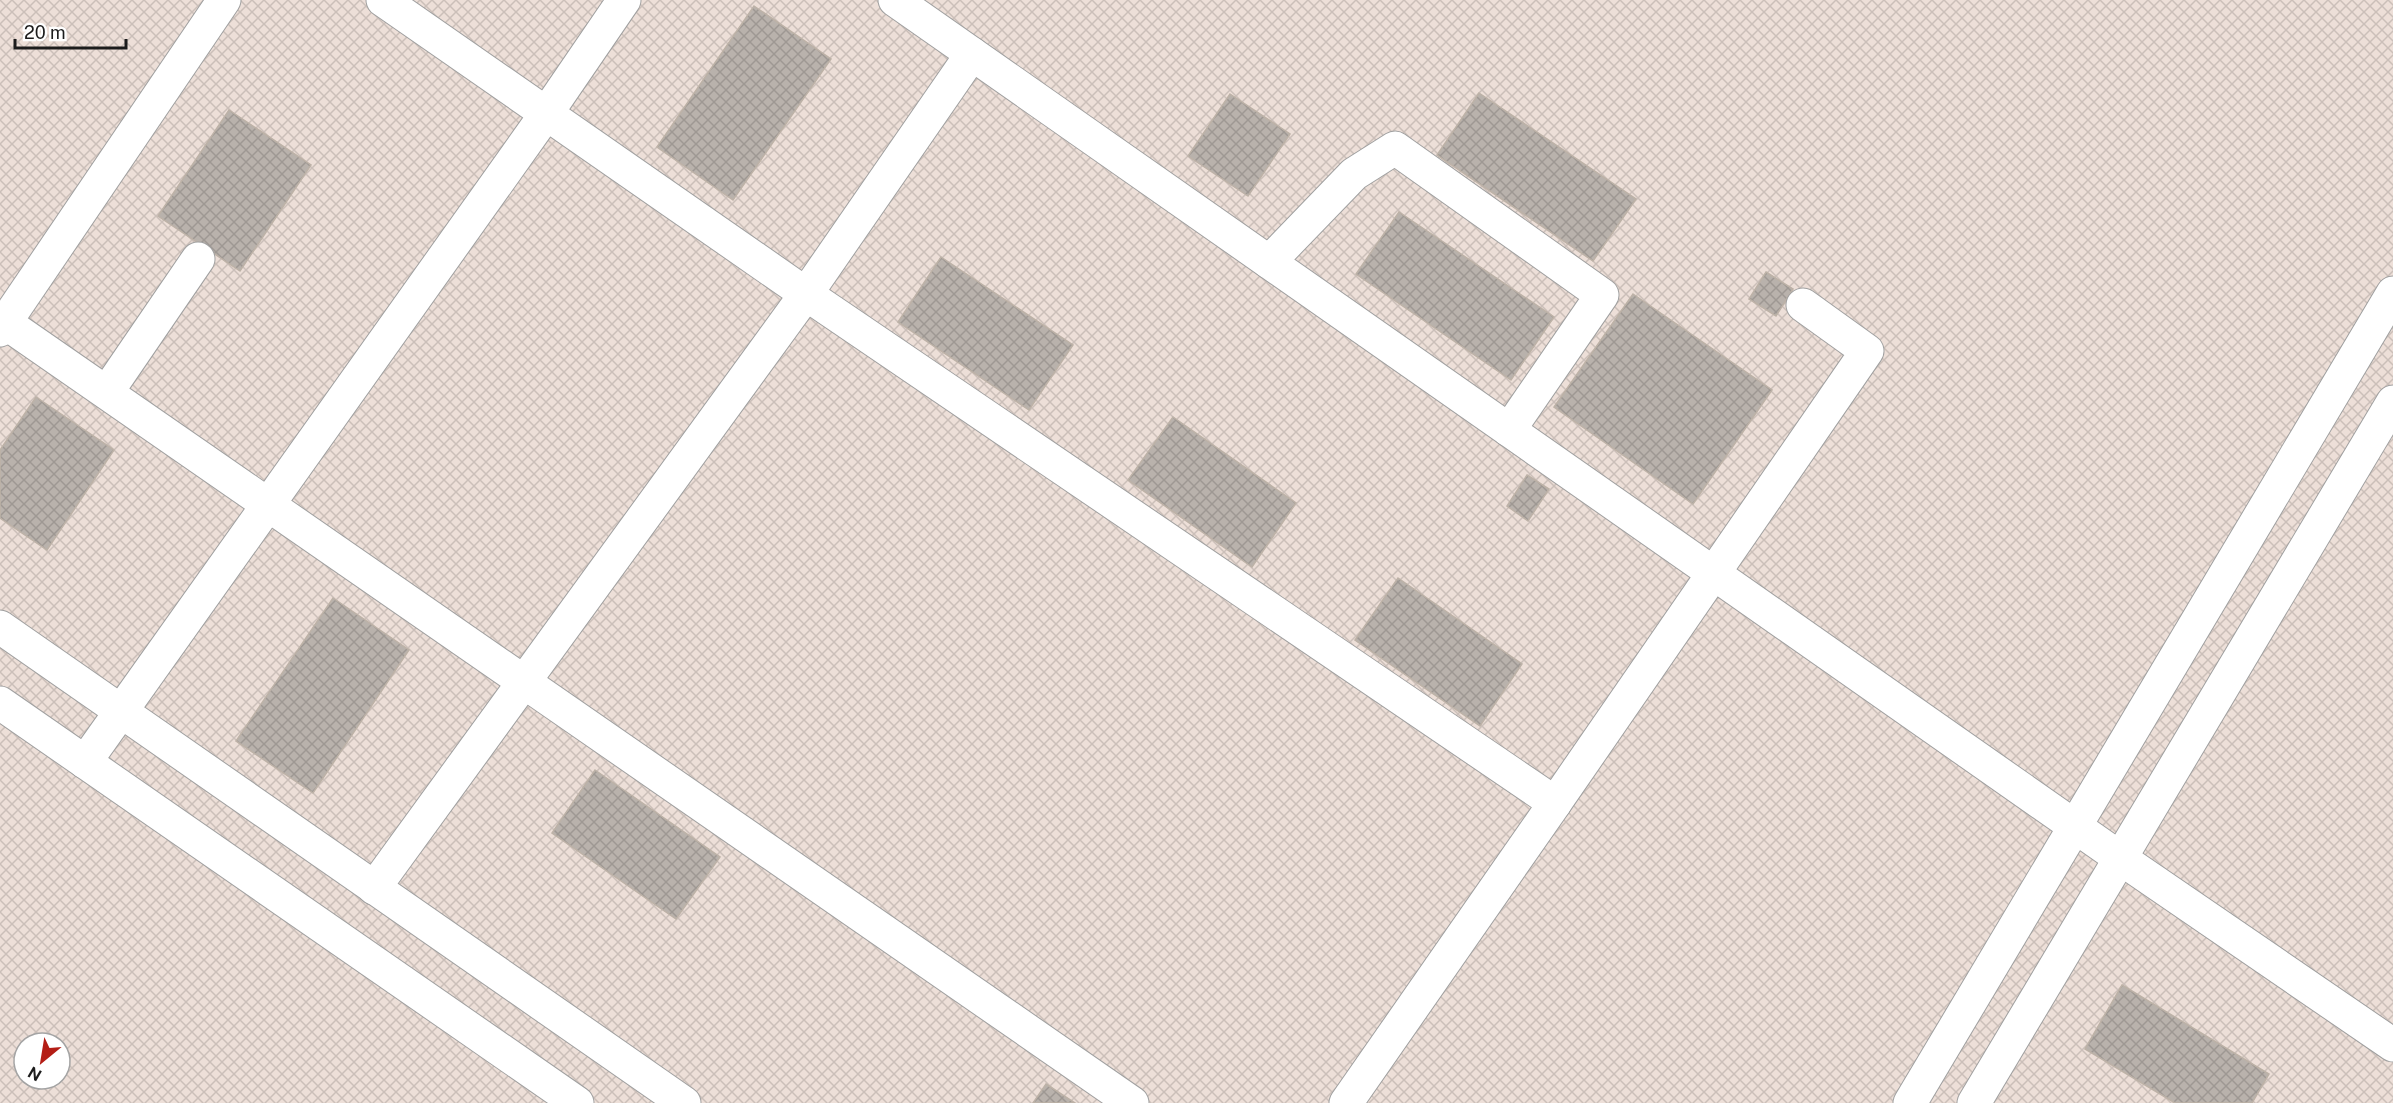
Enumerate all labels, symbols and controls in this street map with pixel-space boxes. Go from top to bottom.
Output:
scale bar [15,12,126,50]
text: 20 m [24,22,66,43]
north arrow [12,1031,72,1091]
text: N [25,1062,45,1085]

